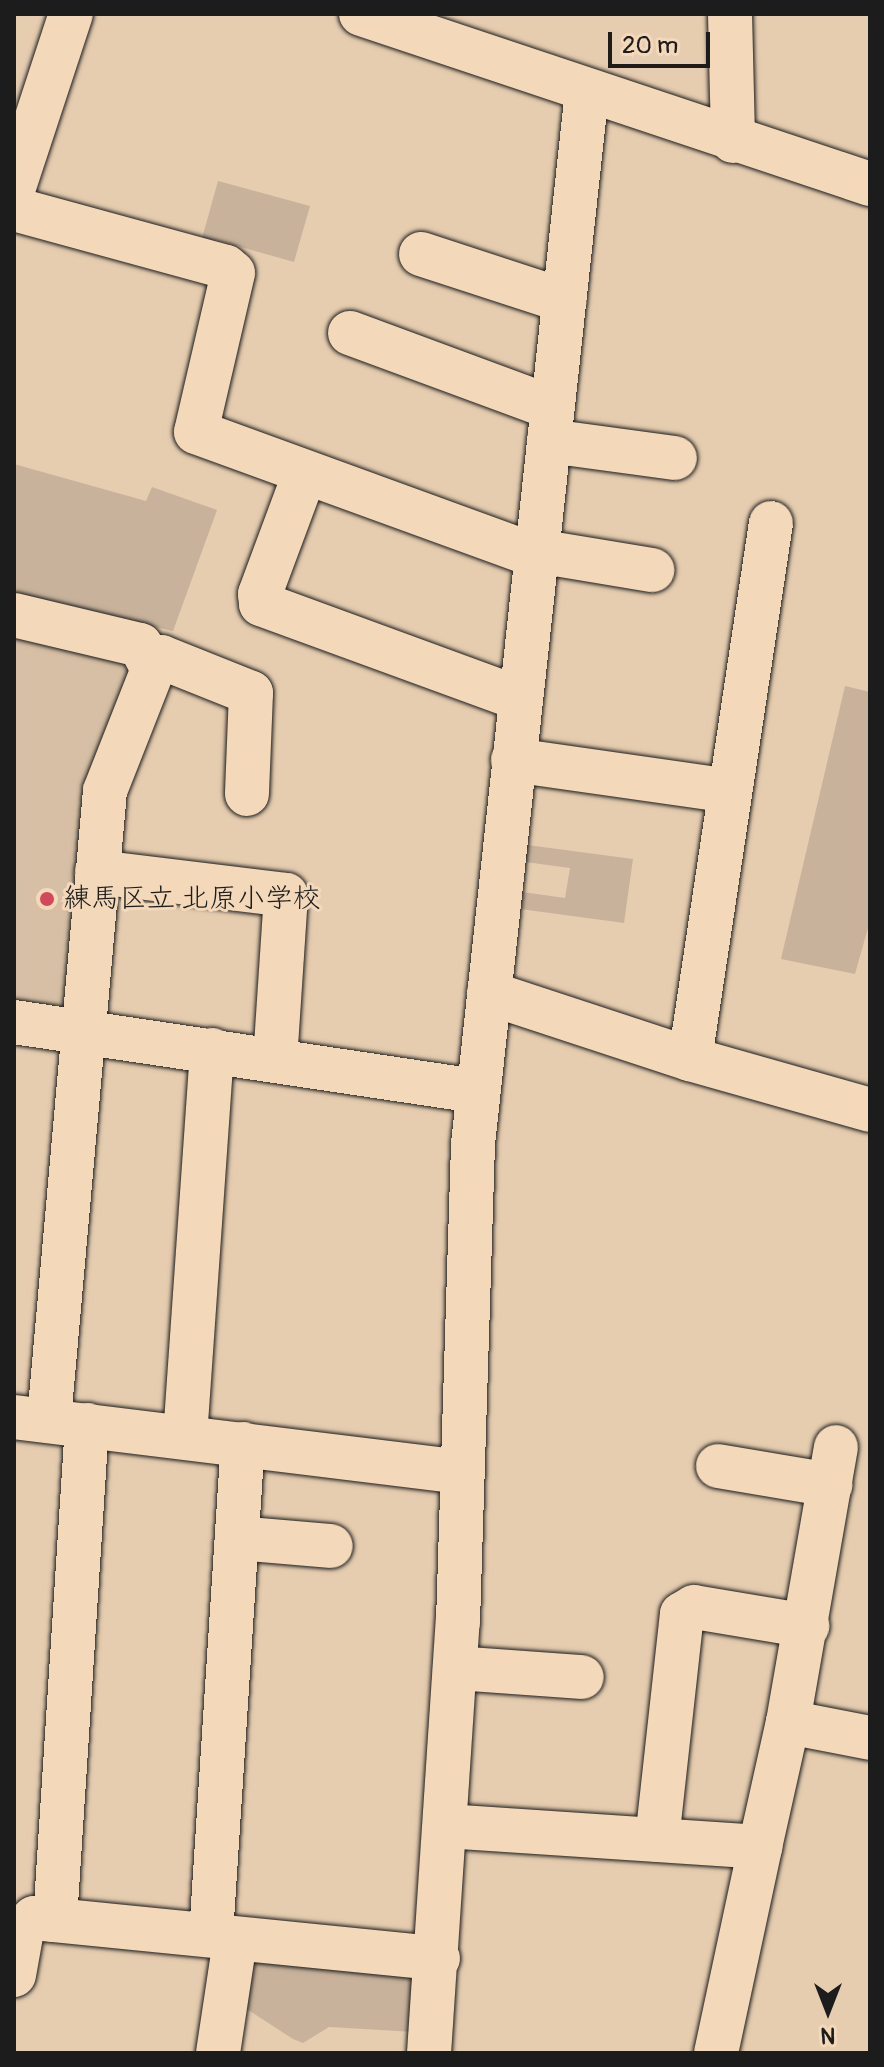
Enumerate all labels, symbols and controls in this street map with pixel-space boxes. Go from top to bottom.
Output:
scale bar [612,16,714,66]
text: 20 m [622,31,678,60]
place label: 練馬区立 北原小学校 [63,882,321,916]
marker: 練馬区立 北原小学校 [38,890,56,908]
north arrow [788,1971,868,2051]
text: N [821,2021,835,2049]

